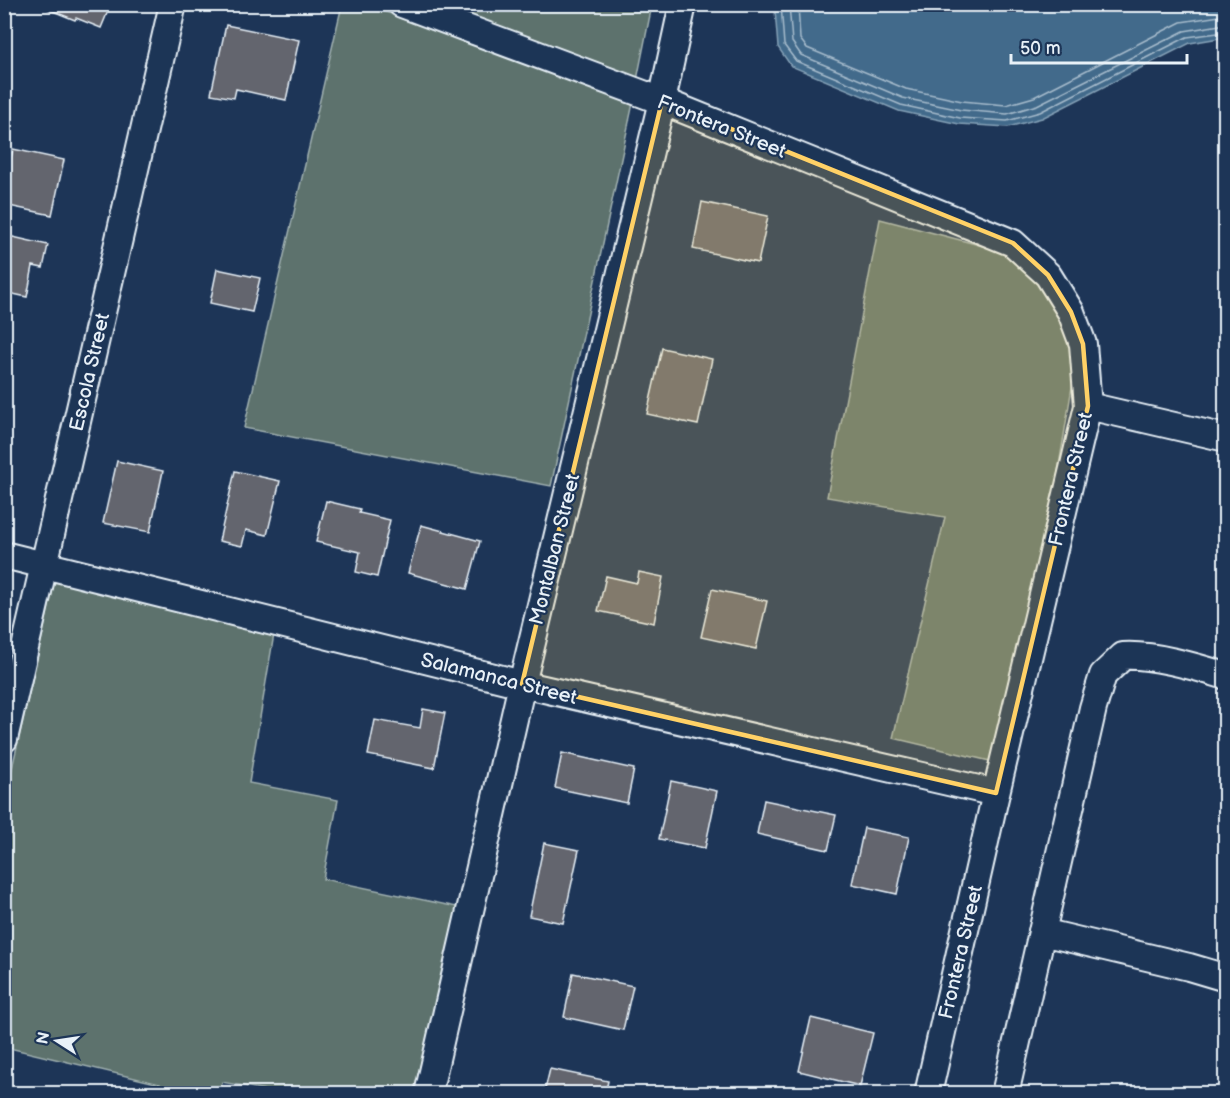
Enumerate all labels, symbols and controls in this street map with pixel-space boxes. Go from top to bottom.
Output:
scale bar [1011,27,1186,65]
text: 50 m [1020,38,1061,59]
street label: Frontera Street [654,90,790,164]
street label: Escola Street [65,311,115,434]
street label: Frontera Street [1044,410,1098,549]
street label: Montalban Street [525,471,585,627]
street label: Salamanca Street [418,648,579,710]
street label: Frontera Street [934,883,988,1022]
north arrow [27,1011,87,1071]
text: N [33,1030,54,1046]

